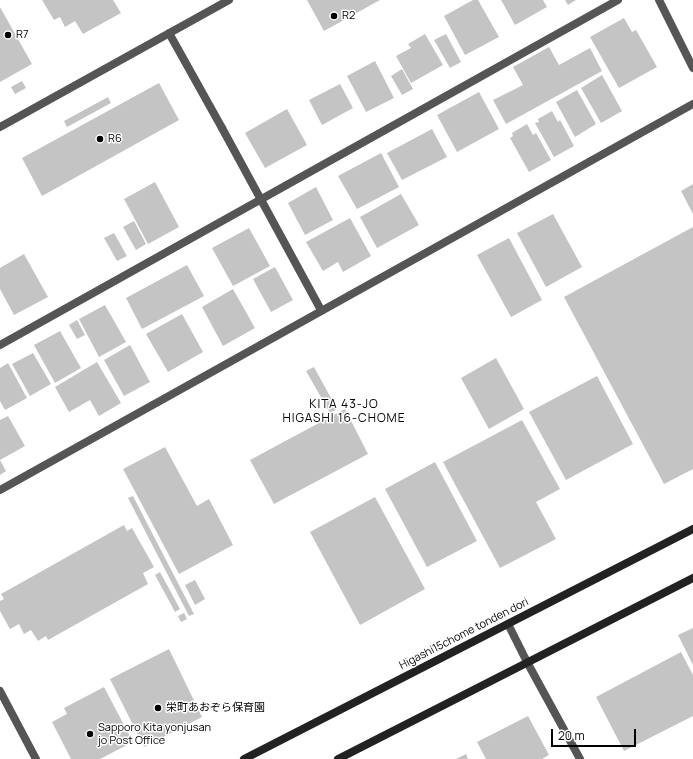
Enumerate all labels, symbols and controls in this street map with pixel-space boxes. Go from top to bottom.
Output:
place label: R2 [342,9,355,23]
marker: R2 [329,11,339,21]
place label: R7 [16,28,28,42]
marker: R7 [3,30,13,40]
place label: R6 [108,132,122,146]
marker: R6 [95,134,105,144]
district label: KITA 43-JO HIGASHI 16-CHOME [283,398,405,426]
street label: Higashi15chome tonden dori [397,596,531,672]
place label: 栄町あおぞら保育園 [166,701,265,715]
marker: 栄町あおぞら保育園 [153,703,163,713]
place label: Sapporo Kita yonjusan jo Post Office [98,721,211,747]
scale bar [553,721,638,747]
text: 20 m [558,727,585,744]
marker: Sapporo Kita yonjusan jo Post Office [85,729,95,739]

